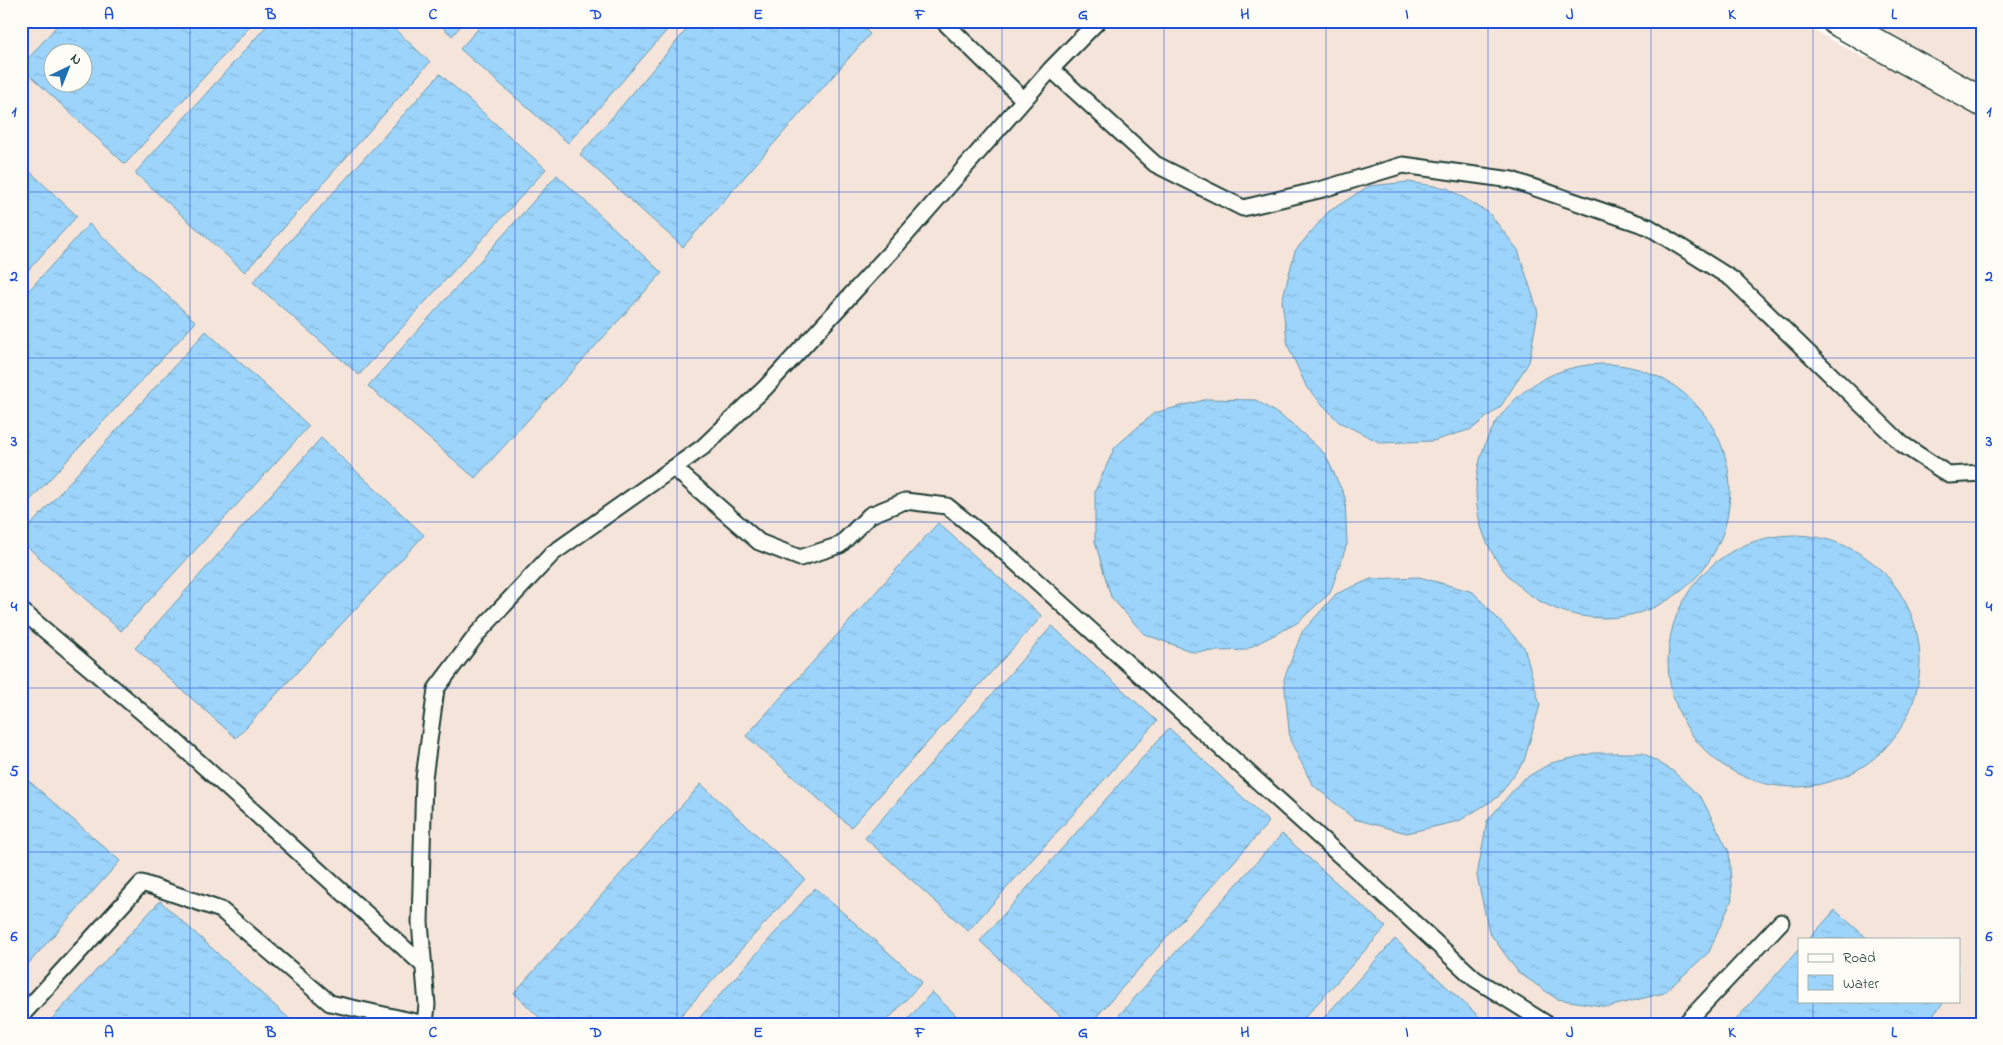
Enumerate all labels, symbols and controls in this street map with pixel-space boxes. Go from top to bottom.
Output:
text: A [104,3,114,27]
text: B [265,3,277,27]
text: C [429,3,438,27]
text: D [589,3,602,27]
text: E [753,3,763,27]
text: F [914,3,926,27]
text: G [1078,3,1088,27]
text: H [1240,3,1250,27]
text: I [1405,3,1409,27]
text: J [1566,3,1574,27]
text: K [1728,3,1737,27]
text: L [1891,3,1898,27]
north arrow [42,42,92,92]
text: N [65,49,86,70]
text: 1 [11,100,17,124]
text: 1 [1986,100,1992,124]
text: 2 [9,265,18,289]
text: 2 [1984,265,1993,289]
text: 3 [10,430,18,454]
text: 3 [1985,430,1993,454]
text: 4 [10,595,18,619]
text: 4 [1985,595,1993,619]
text: 5 [9,760,19,784]
text: 5 [1984,760,1994,784]
text: 6 [9,925,18,949]
text: 6 [1984,925,1993,949]
legend [1798,938,1960,1002]
text: Road [1843,947,1876,969]
text: Water [1843,973,1879,995]
text: A [104,1021,114,1045]
text: B [265,1021,277,1045]
text: C [429,1021,438,1045]
text: D [589,1021,602,1045]
text: E [753,1021,763,1045]
text: F [914,1021,926,1045]
text: G [1078,1021,1088,1045]
text: H [1240,1021,1250,1045]
text: I [1405,1021,1409,1045]
text: J [1566,1021,1574,1045]
text: K [1728,1021,1737,1045]
text: L [1891,1021,1898,1045]

